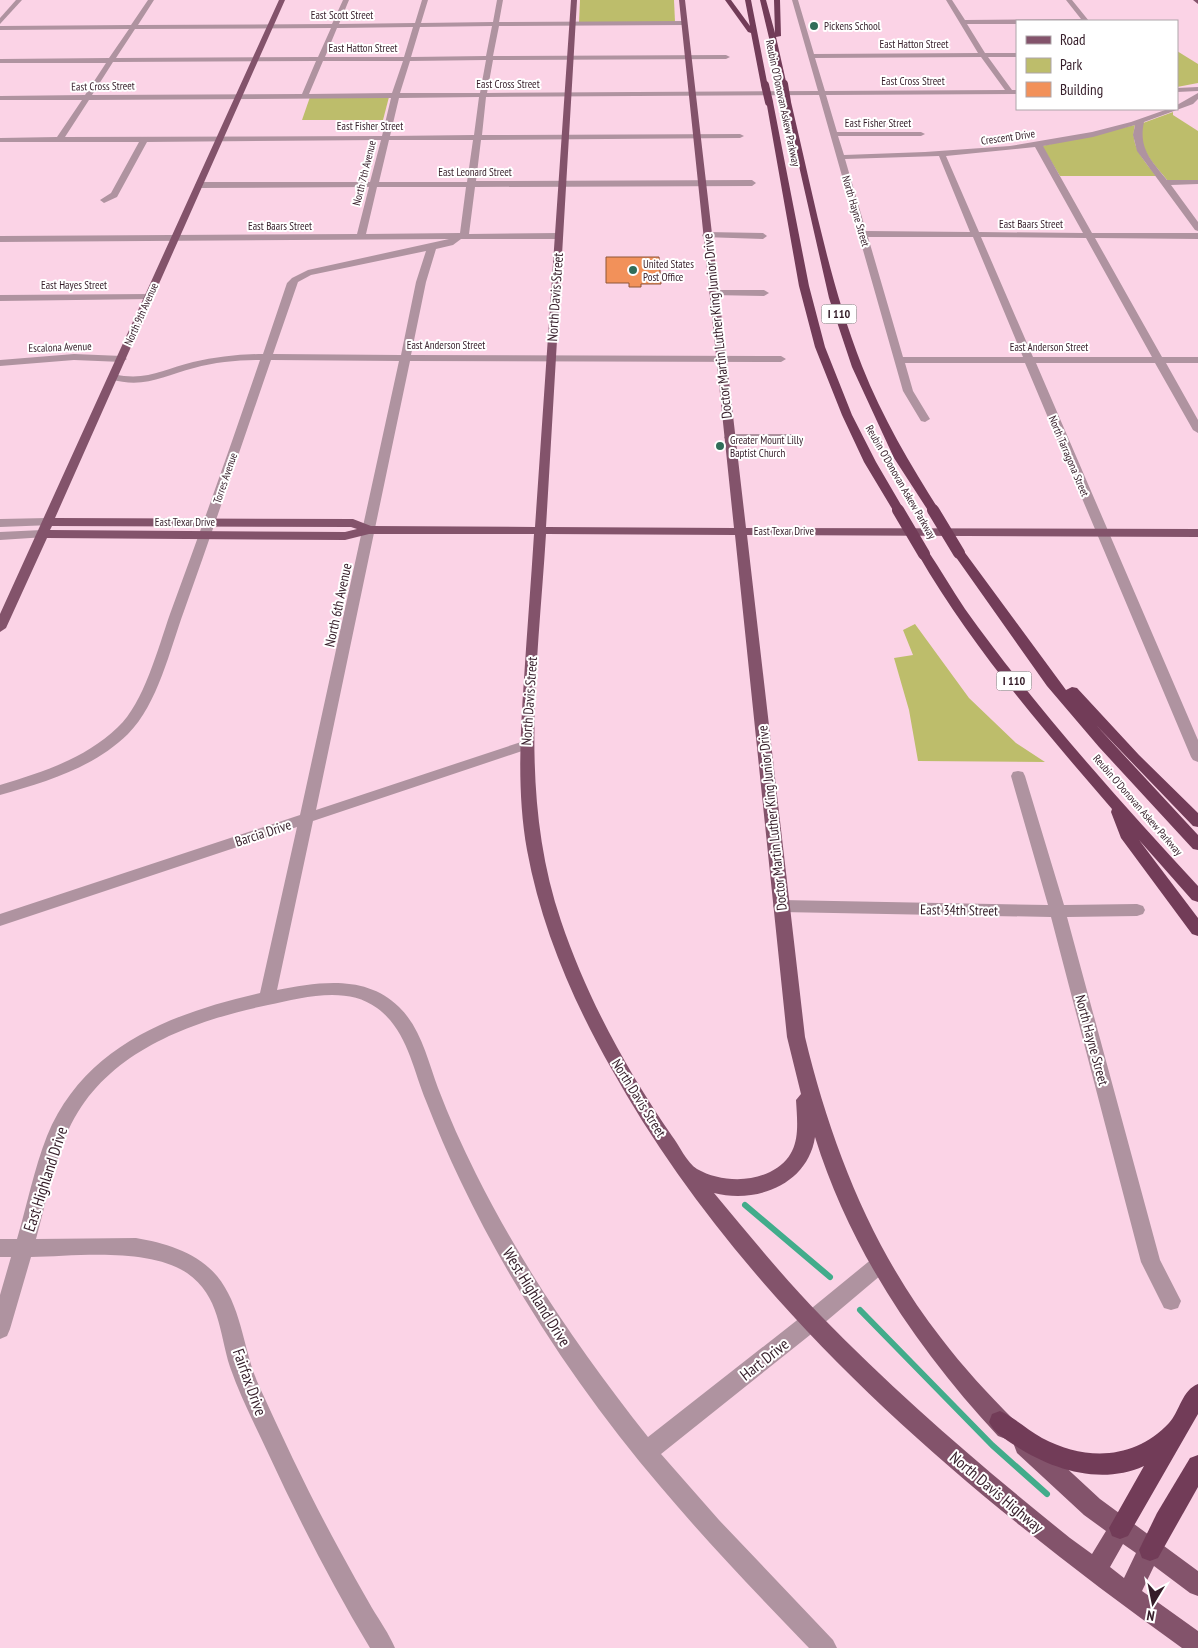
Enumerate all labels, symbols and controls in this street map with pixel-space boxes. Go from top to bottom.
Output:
street label: East Scott Street [311,8,373,22]
place label: Pickens School [824,19,881,33]
marker: Pickens School [808,20,820,32]
legend [1016,20,1178,110]
text: Road [1060,30,1086,49]
street label: East Hatton Street [879,37,949,51]
street label: Reubin O'Donovan Askew Parkway [763,38,803,168]
street label: East Hatton Street [328,41,398,55]
text: Park [1060,55,1082,74]
street label: East Cross Street [881,74,945,88]
street label: East Cross Street [476,77,540,91]
street label: East Cross Street [71,78,135,94]
text: Building [1060,80,1103,99]
street label: East Fisher Street [845,116,911,130]
street label: East Fisher Street [337,119,403,133]
street label: Crescent Drive [980,126,1036,148]
street label: North 7th Avenue [349,138,379,207]
street label: East Leonard Street [438,165,512,179]
street label: North Hayne Street [839,174,873,248]
street label: East Baars Street [999,217,1063,231]
street label: East Baars Street [248,219,312,233]
street label: Doctor Martin Luther King Junior Drive [698,232,736,419]
street label: North Davis Street [543,252,567,342]
place label: United States Post Office [643,257,694,284]
marker: United States Post Office [627,264,639,276]
street label: East Hayes Street [41,278,107,292]
street label: North 9th Avenue [121,280,161,347]
road number: I 110 [822,304,856,324]
street label: East Anderson Street [407,338,485,352]
street label: Escalona Avenue [28,339,92,355]
street label: East Anderson Street [1010,340,1088,354]
street label: North Tarragona Street [1046,413,1092,499]
street label: Reubin O'Donovan Askew Parkway [863,423,940,542]
place label: Greater Mount Lilly Baptist Church [730,433,804,460]
marker: Greater Mount Lilly Baptist Church [714,440,726,452]
street label: Torres Avenue [210,450,240,505]
street label: East Texar Drive [155,515,216,529]
street label: East Texar Drive [754,524,815,538]
street label: North 6th Avenue [320,561,356,648]
street label: North Davis Street [517,656,541,746]
road number: I 110 [996,671,1032,690]
street label: Doctor Martin Luther King Junior Drive [753,724,791,911]
street label: Reubin O'Donovan Askew Parkway [1090,752,1186,859]
street label: Barcia Drive [233,815,294,851]
street label: East 34th Street [920,900,998,920]
street label: North Hayne Street [1071,993,1113,1087]
street label: North Davis Street [608,1056,670,1141]
street label: East Highland Drive [19,1124,71,1234]
street label: West Highland Drive [499,1244,575,1350]
street label: Hart Drive [736,1334,792,1384]
street label: Fairfax Drive [229,1346,271,1418]
street label: North Davis Highway [946,1447,1048,1537]
north arrow [1128,1578,1178,1628]
text: N [1145,1606,1156,1625]

